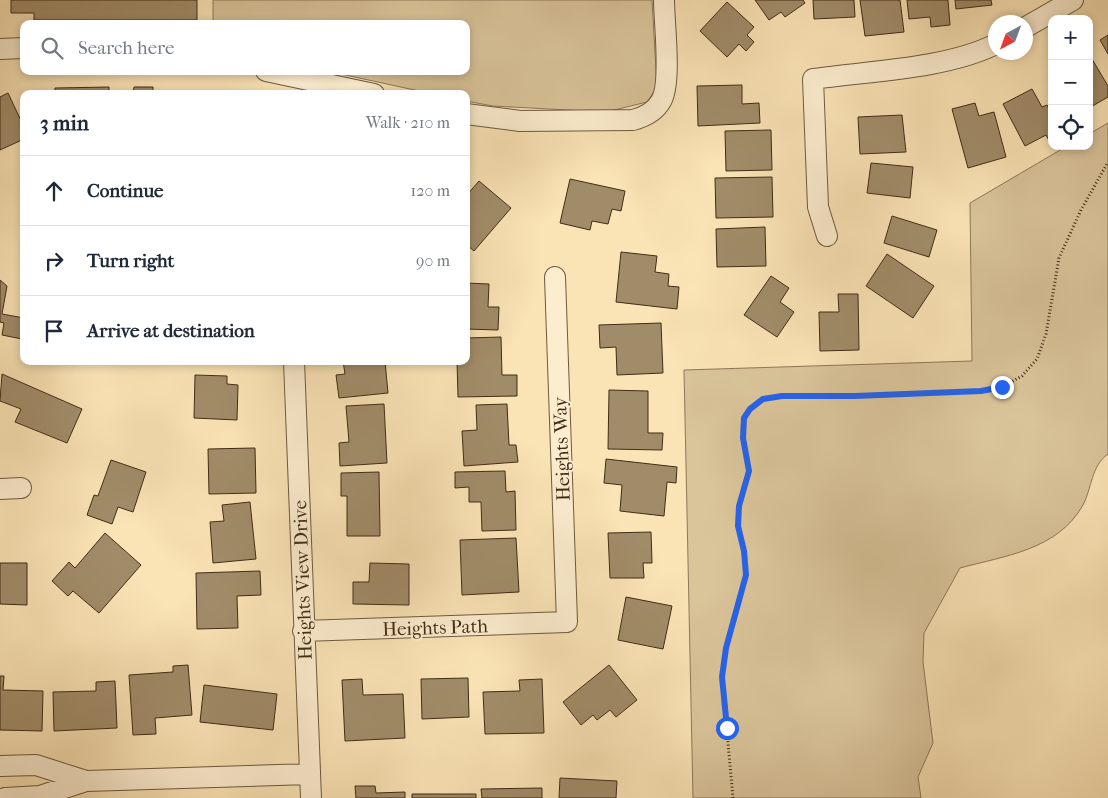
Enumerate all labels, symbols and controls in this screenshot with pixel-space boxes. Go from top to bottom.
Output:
north arrow [988,15,1033,60]
map controls [1048,15,1093,150]
button: + [1048,15,1093,60]
search box [20,20,470,75]
icon: search [38,34,66,62]
text: Search here [78,37,174,59]
button: − [1048,60,1093,105]
button: locate [1048,105,1093,150]
text: 3 min [40,111,89,135]
text: Walk · 210 m [366,113,450,132]
icon: ahead [40,177,68,205]
text: Continue [87,180,163,202]
text: 120 m [411,181,450,200]
icon: right [40,247,68,275]
text: Turn right [87,250,174,272]
text: 90 m [416,251,450,270]
icon: arrive [40,317,68,345]
text: Arrive at destination [87,320,255,342]
route end [991,376,1014,399]
street label: Heights Way [549,396,575,501]
street label: Heights View Drive [289,500,317,660]
street label: Heights Path [382,615,489,641]
route start [716,717,739,740]

